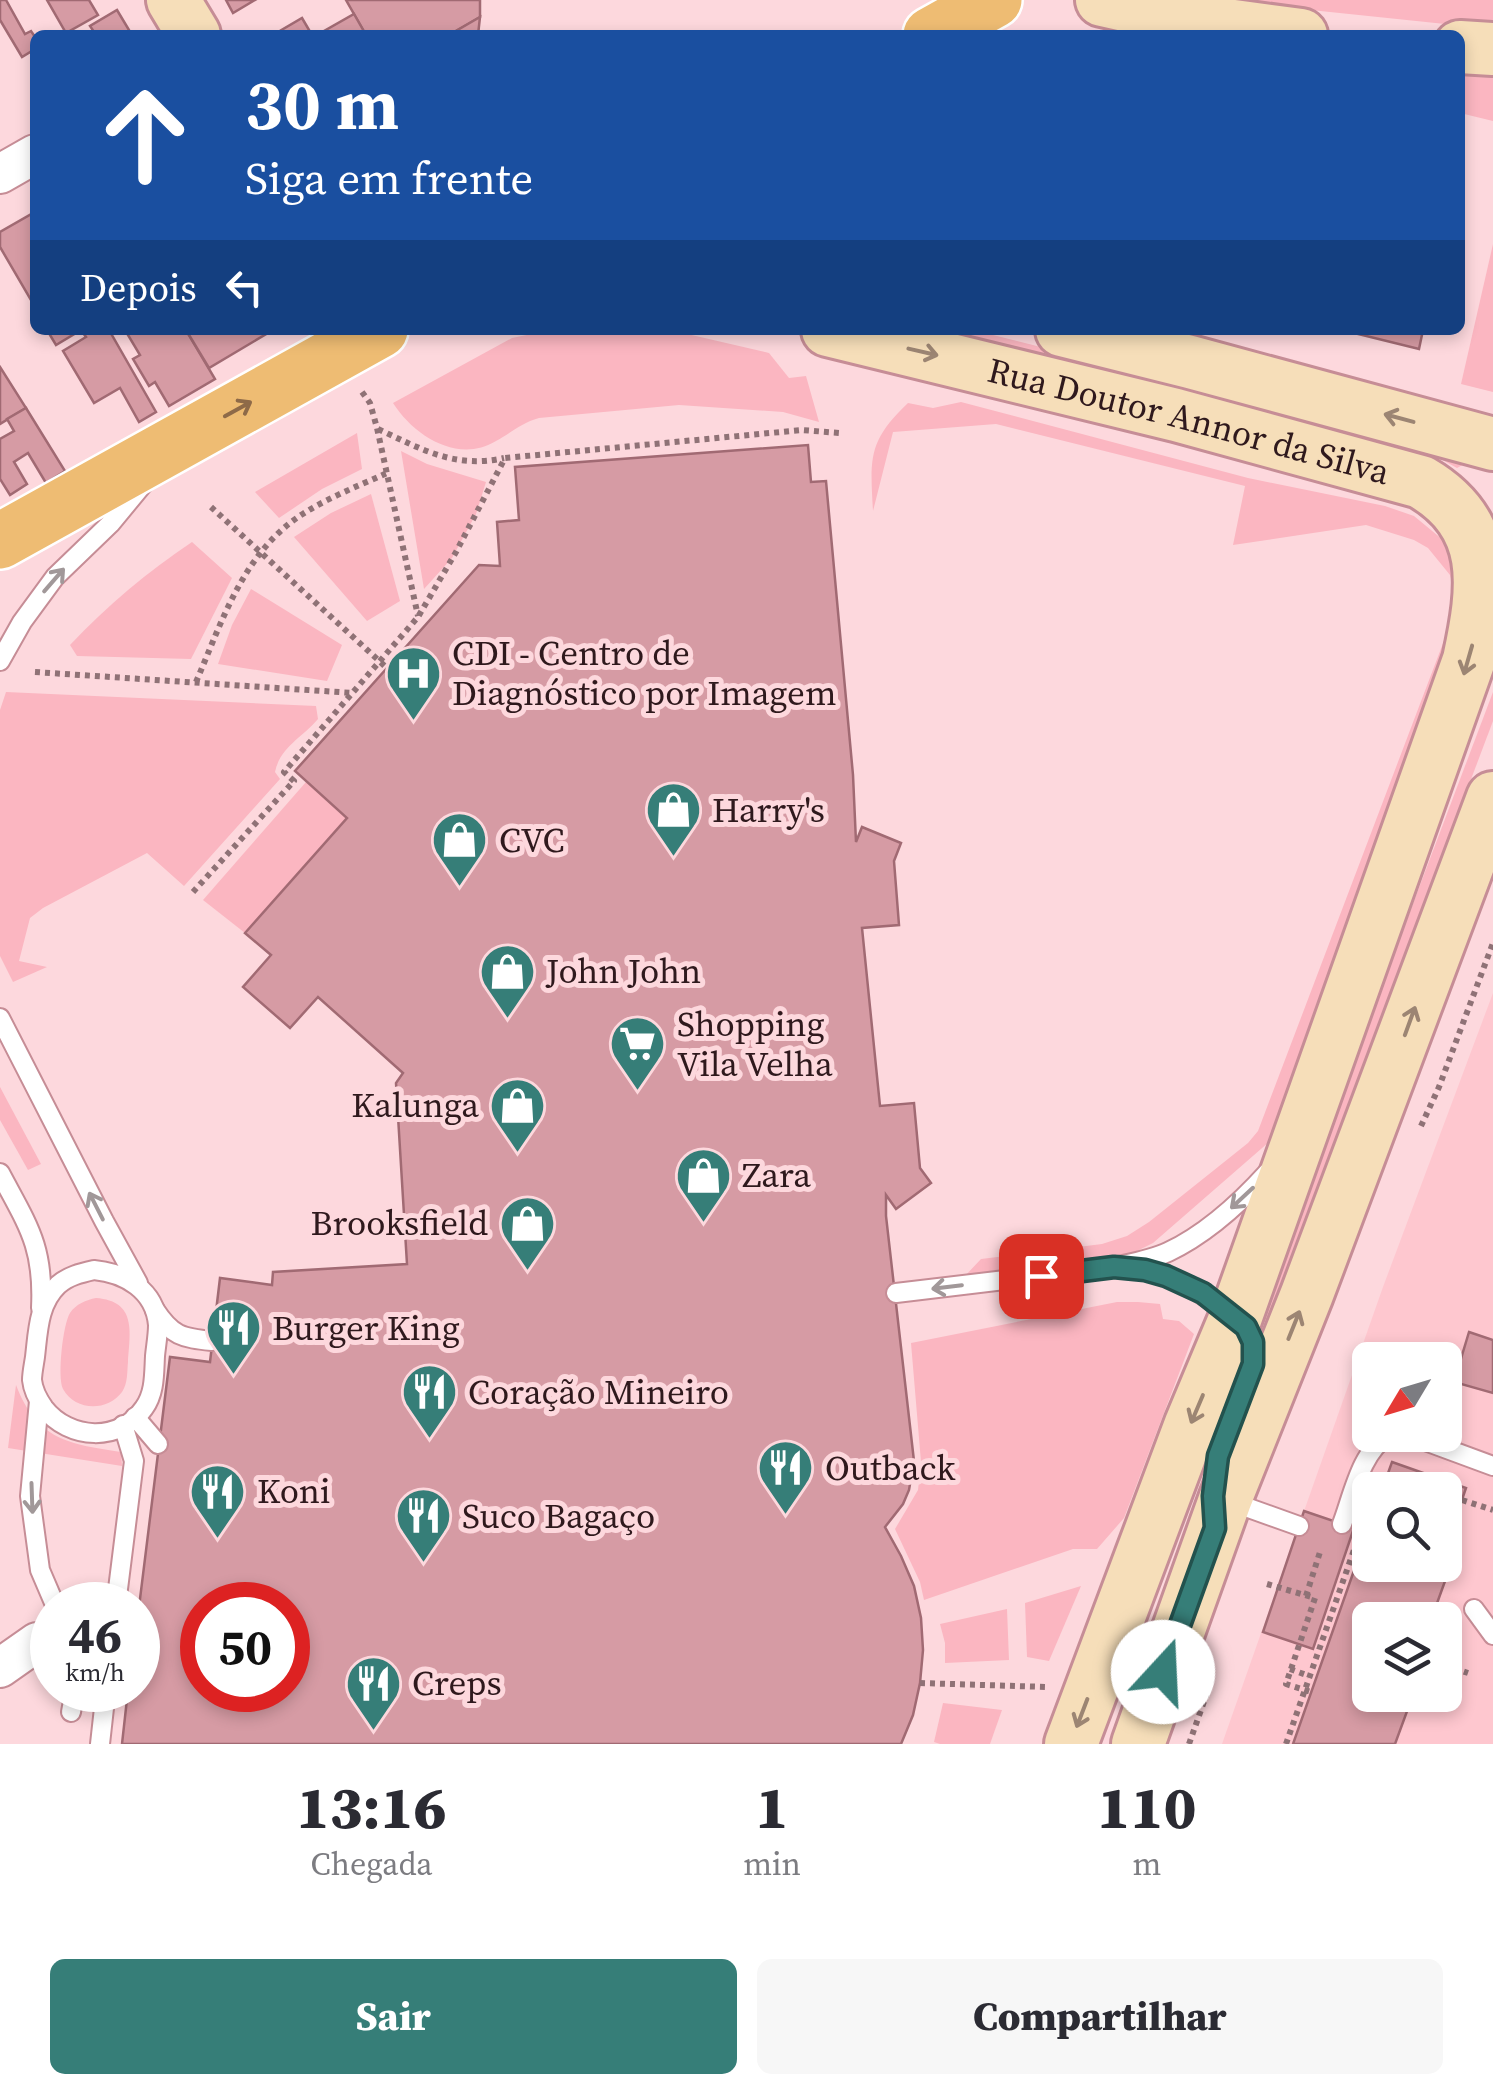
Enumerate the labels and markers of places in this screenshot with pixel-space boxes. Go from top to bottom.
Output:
place label: CDI - Centro de Diagnóstico por Imagem [452,629,836,717]
hospital icon: CDI - Centro de Diagnóstico por Imagem [383,643,443,722]
shop icon: Harry's [643,780,703,859]
place label: Harry's [712,786,825,834]
shop icon: CVC [430,810,490,889]
place label: CVC [499,816,565,864]
shop icon: John John [477,941,537,1020]
place label: John John [545,947,701,995]
place label: Shopping Vila Velha [677,1000,833,1088]
supermarket icon: Shopping Vila Velha [608,1014,668,1093]
shop icon: Kalunga [488,1075,548,1154]
place label: Kalunga [351,1081,479,1129]
shop icon: Zara [673,1145,733,1224]
place label: Zara [742,1151,811,1199]
shop icon: Brooksfield [497,1193,557,1272]
place label: Brooksfield [311,1199,488,1247]
pin [999,1234,1084,1319]
restaurant icon: Burger King [203,1298,263,1377]
place label: Burger King [272,1304,460,1352]
restaurant icon: Coração Mineiro [399,1362,459,1441]
place label: Coração Mineiro [468,1368,729,1416]
restaurant icon: Outback [756,1438,816,1517]
place label: Outback [825,1444,956,1492]
restaurant icon: Koni [188,1461,248,1540]
place label: Koni [257,1467,331,1515]
restaurant icon: Suco Bagaço [393,1486,453,1565]
place label: Suco Bagaço [462,1492,655,1540]
restaurant icon: Creps [343,1653,403,1732]
place label: Creps [412,1659,502,1707]

